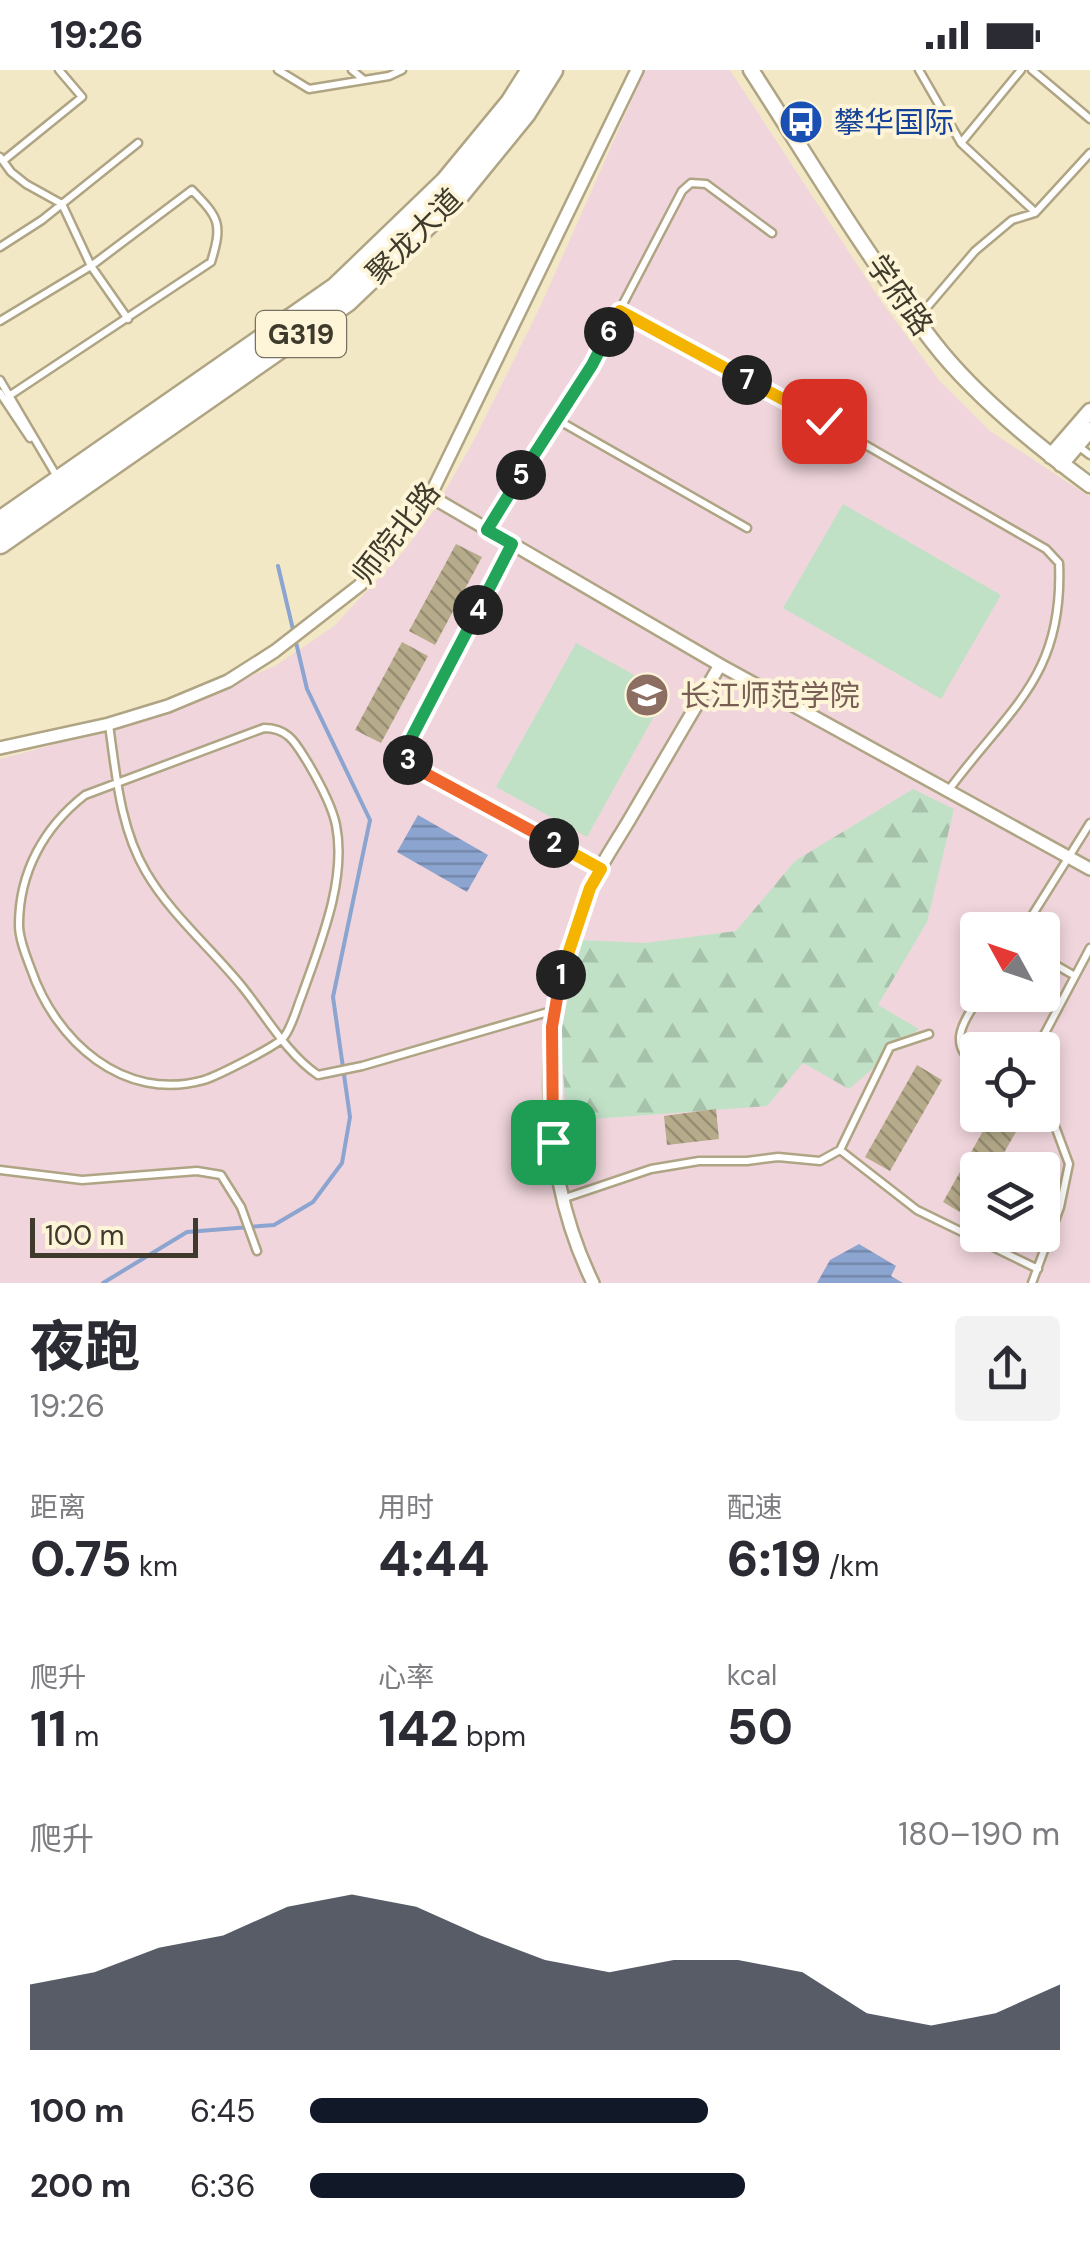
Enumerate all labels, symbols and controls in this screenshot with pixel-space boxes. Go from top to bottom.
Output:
text: 19:26 [50,10,144,60]
bus stop icon: 攀华国际 [778,99,824,145]
place label: 攀华国际 [834,103,954,142]
street label: 聚龙大道 [358,180,470,292]
street label: 学府路 [858,247,942,343]
pin: 6 [584,307,634,357]
road number: G319 [256,311,346,357]
text: 6 [600,313,618,350]
pin: 7 [722,355,772,405]
text: 7 [739,361,755,398]
pin [782,379,867,464]
icon: check [797,394,852,449]
pin: 5 [496,450,546,500]
text: 5 [512,456,530,493]
street label: 师院北路 [344,474,448,592]
pin: 4 [453,585,503,635]
text: 4 [469,591,487,628]
school or university icon: 长江师范学院 [624,672,670,718]
place label: 长江师范学院 [680,676,860,715]
pin: 3 [383,735,433,785]
text: 3 [400,741,416,778]
pin: 2 [529,818,579,868]
text: 2 [546,824,562,861]
north arrow [960,912,1060,1012]
map controls [960,912,1060,1252]
pin: 1 [536,950,586,1000]
text: 1 [556,956,566,993]
button: locate [960,1032,1060,1132]
pin [511,1100,596,1185]
icon: arrive [526,1115,581,1170]
button: layers [960,1152,1060,1252]
scale bar [30,1213,198,1258]
text: 100 m [45,1217,124,1254]
text: 夜跑 [30,1311,140,1383]
button: share [955,1316,1060,1421]
text: 19:26 [30,1385,105,1427]
text: 距离 [30,1489,86,1526]
text: 用时 [378,1489,434,1526]
text: 配速 [727,1489,783,1526]
text: 0.75 [30,1526,132,1592]
text: 4:44 [378,1526,490,1592]
text: 6:19 [727,1526,822,1592]
text: km [132,1548,178,1585]
text: /km [822,1548,879,1585]
text: kcal [727,1657,777,1694]
text: 爬升 [30,1659,86,1696]
text: 心率 [378,1659,434,1696]
text: 50 [727,1694,793,1760]
text: 11 [30,1696,67,1762]
text: 142 [378,1696,458,1762]
text: m [67,1718,99,1755]
text: bpm [458,1718,526,1755]
text: 180–190 m [898,1813,1060,1855]
text: 爬升 [30,1818,94,1860]
text: 100 m [30,2090,124,2132]
text: 6:45 [190,2090,256,2132]
text: 200 m [30,2165,131,2207]
text: 6:36 [190,2165,256,2207]

